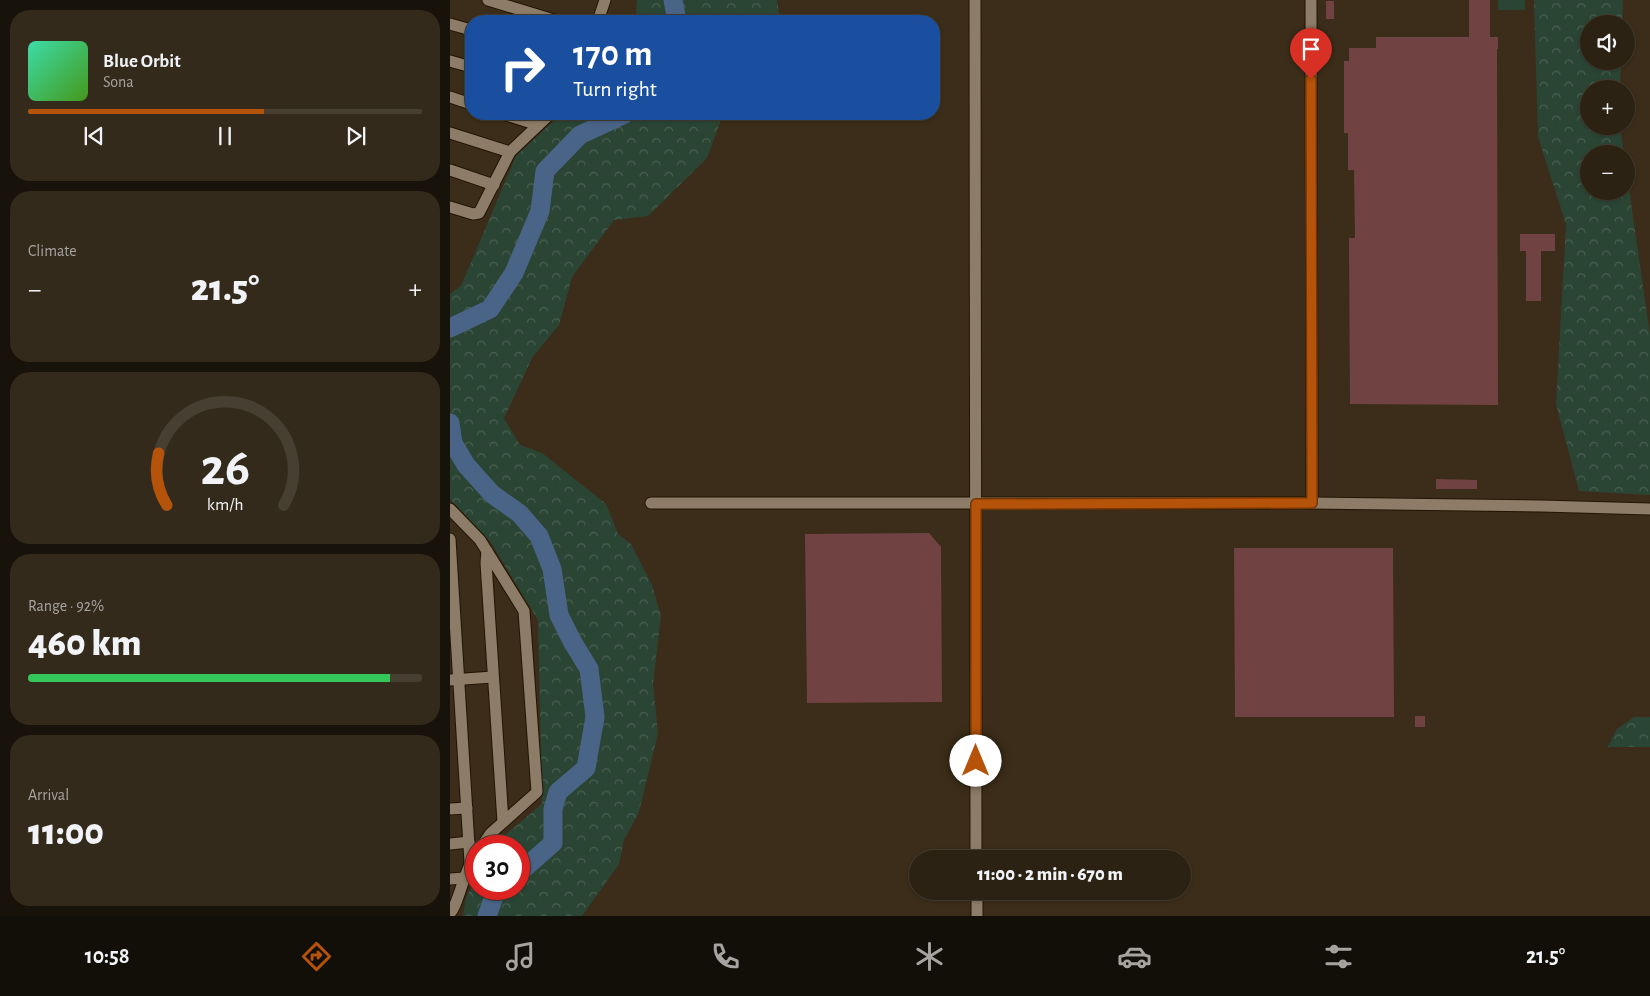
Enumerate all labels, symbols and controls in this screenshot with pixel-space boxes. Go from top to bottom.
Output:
map controls [1580,15,1635,200]
button: sound [1580,15,1635,70]
pin [1290,28,1332,79]
icon: right [490,35,555,100]
icon: arrive [1297,35,1325,63]
text: 170 m [573,37,653,72]
text: Blue Orbit [103,52,181,71]
text: Sona [103,74,134,90]
text: Turn right [573,78,657,100]
button: + [1580,80,1635,135]
icon: previous [80,122,108,150]
icon: pause [211,122,239,150]
icon: next [342,122,370,150]
button: − [1580,145,1635,200]
text: Climate [28,243,77,259]
text: 21.5° [191,270,259,308]
text: − [28,276,41,304]
text: + [409,276,422,304]
text: 26 [200,442,250,494]
text: km/h [207,496,243,514]
text: Range · 92% [28,598,104,614]
text: 460 km [28,625,142,663]
position arrow [949,734,1001,786]
text: Arrival [28,787,69,803]
text: 11:00 [28,814,104,852]
speed limit sign: 30 [465,835,530,900]
text: 11:00 · 2 min · 670 m [977,865,1123,884]
icon: directions [299,939,334,974]
icon: music [503,939,538,974]
icon: phone [708,939,743,974]
icon: climate [912,939,947,974]
icon: car [1117,939,1152,974]
icon: filters [1321,939,1356,974]
text: 10:58 [85,945,130,967]
text: 21.5° [1526,945,1565,967]

